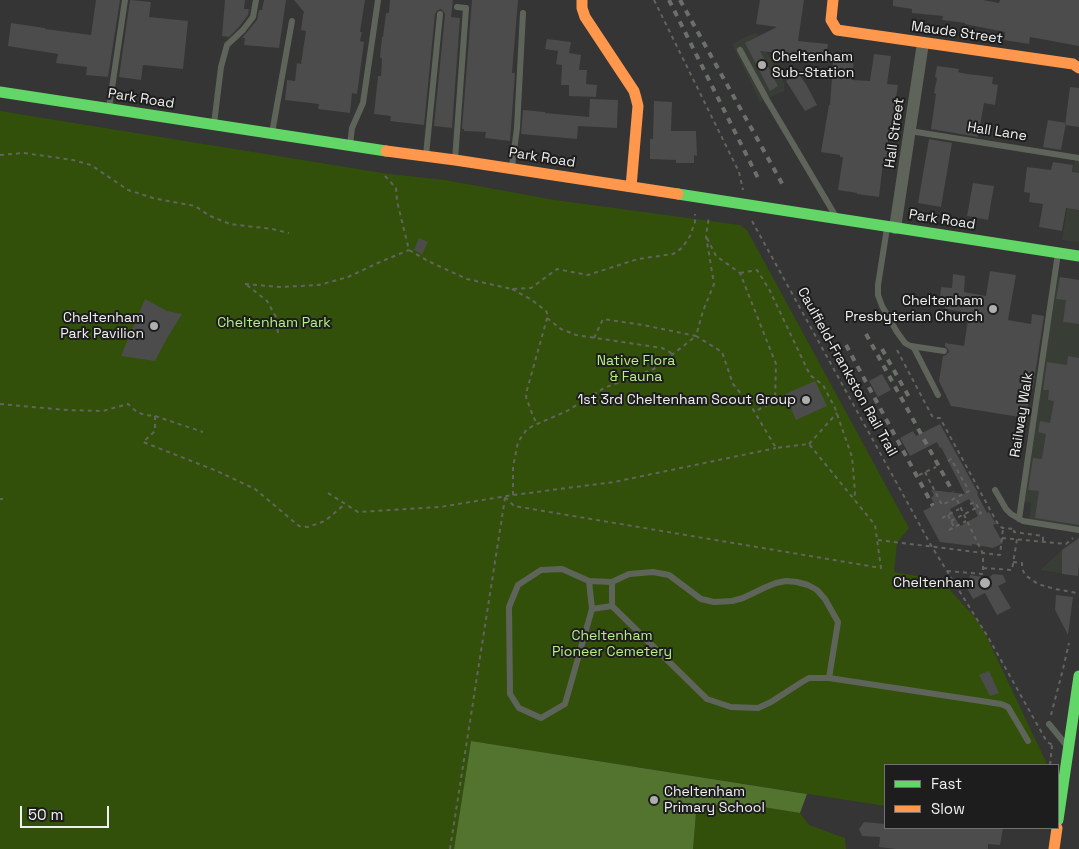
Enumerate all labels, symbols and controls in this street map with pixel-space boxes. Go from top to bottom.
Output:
street label: Maude Street [910,18,1004,48]
place label: Cheltenham Sub-Station [772,49,854,82]
marker: Cheltenham Sub-Station [756,59,768,71]
street label: Park Road [107,85,175,113]
street label: Hall Street [882,97,908,169]
street label: Hall Lane [966,119,1028,145]
street label: Park Road [508,144,576,172]
street label: Park Road [908,206,976,234]
street label: Caulfield-Frankston Rail Trail [793,285,901,459]
place label: Cheltenham Presbyterian Church [845,293,983,326]
marker: Cheltenham Presbyterian Church [987,303,999,315]
place label: Cheltenham Park Pavilion [60,310,144,342]
park label: Cheltenham Park [217,315,331,331]
marker: Cheltenham Park Pavilion [148,320,160,332]
park label: Native Flora & Fauna [597,353,675,386]
street label: Railway Walk [1007,371,1037,459]
place label: 1st 3rd Cheltenham Scout Group [577,392,796,408]
marker: 1st 3rd Cheltenham Scout Group [800,394,812,406]
place label: Cheltenham [893,575,974,591]
marker: Cheltenham [978,576,992,590]
park label: Cheltenham Pioneer Cemetery [552,628,672,660]
legend [884,764,1059,829]
text: Fast [931,774,962,793]
place label: Cheltenham Primary School [664,784,765,816]
marker: Cheltenham Primary School [648,794,660,806]
scale bar [22,796,111,828]
text: Slow [931,799,965,818]
text: 50 m [28,805,63,824]

